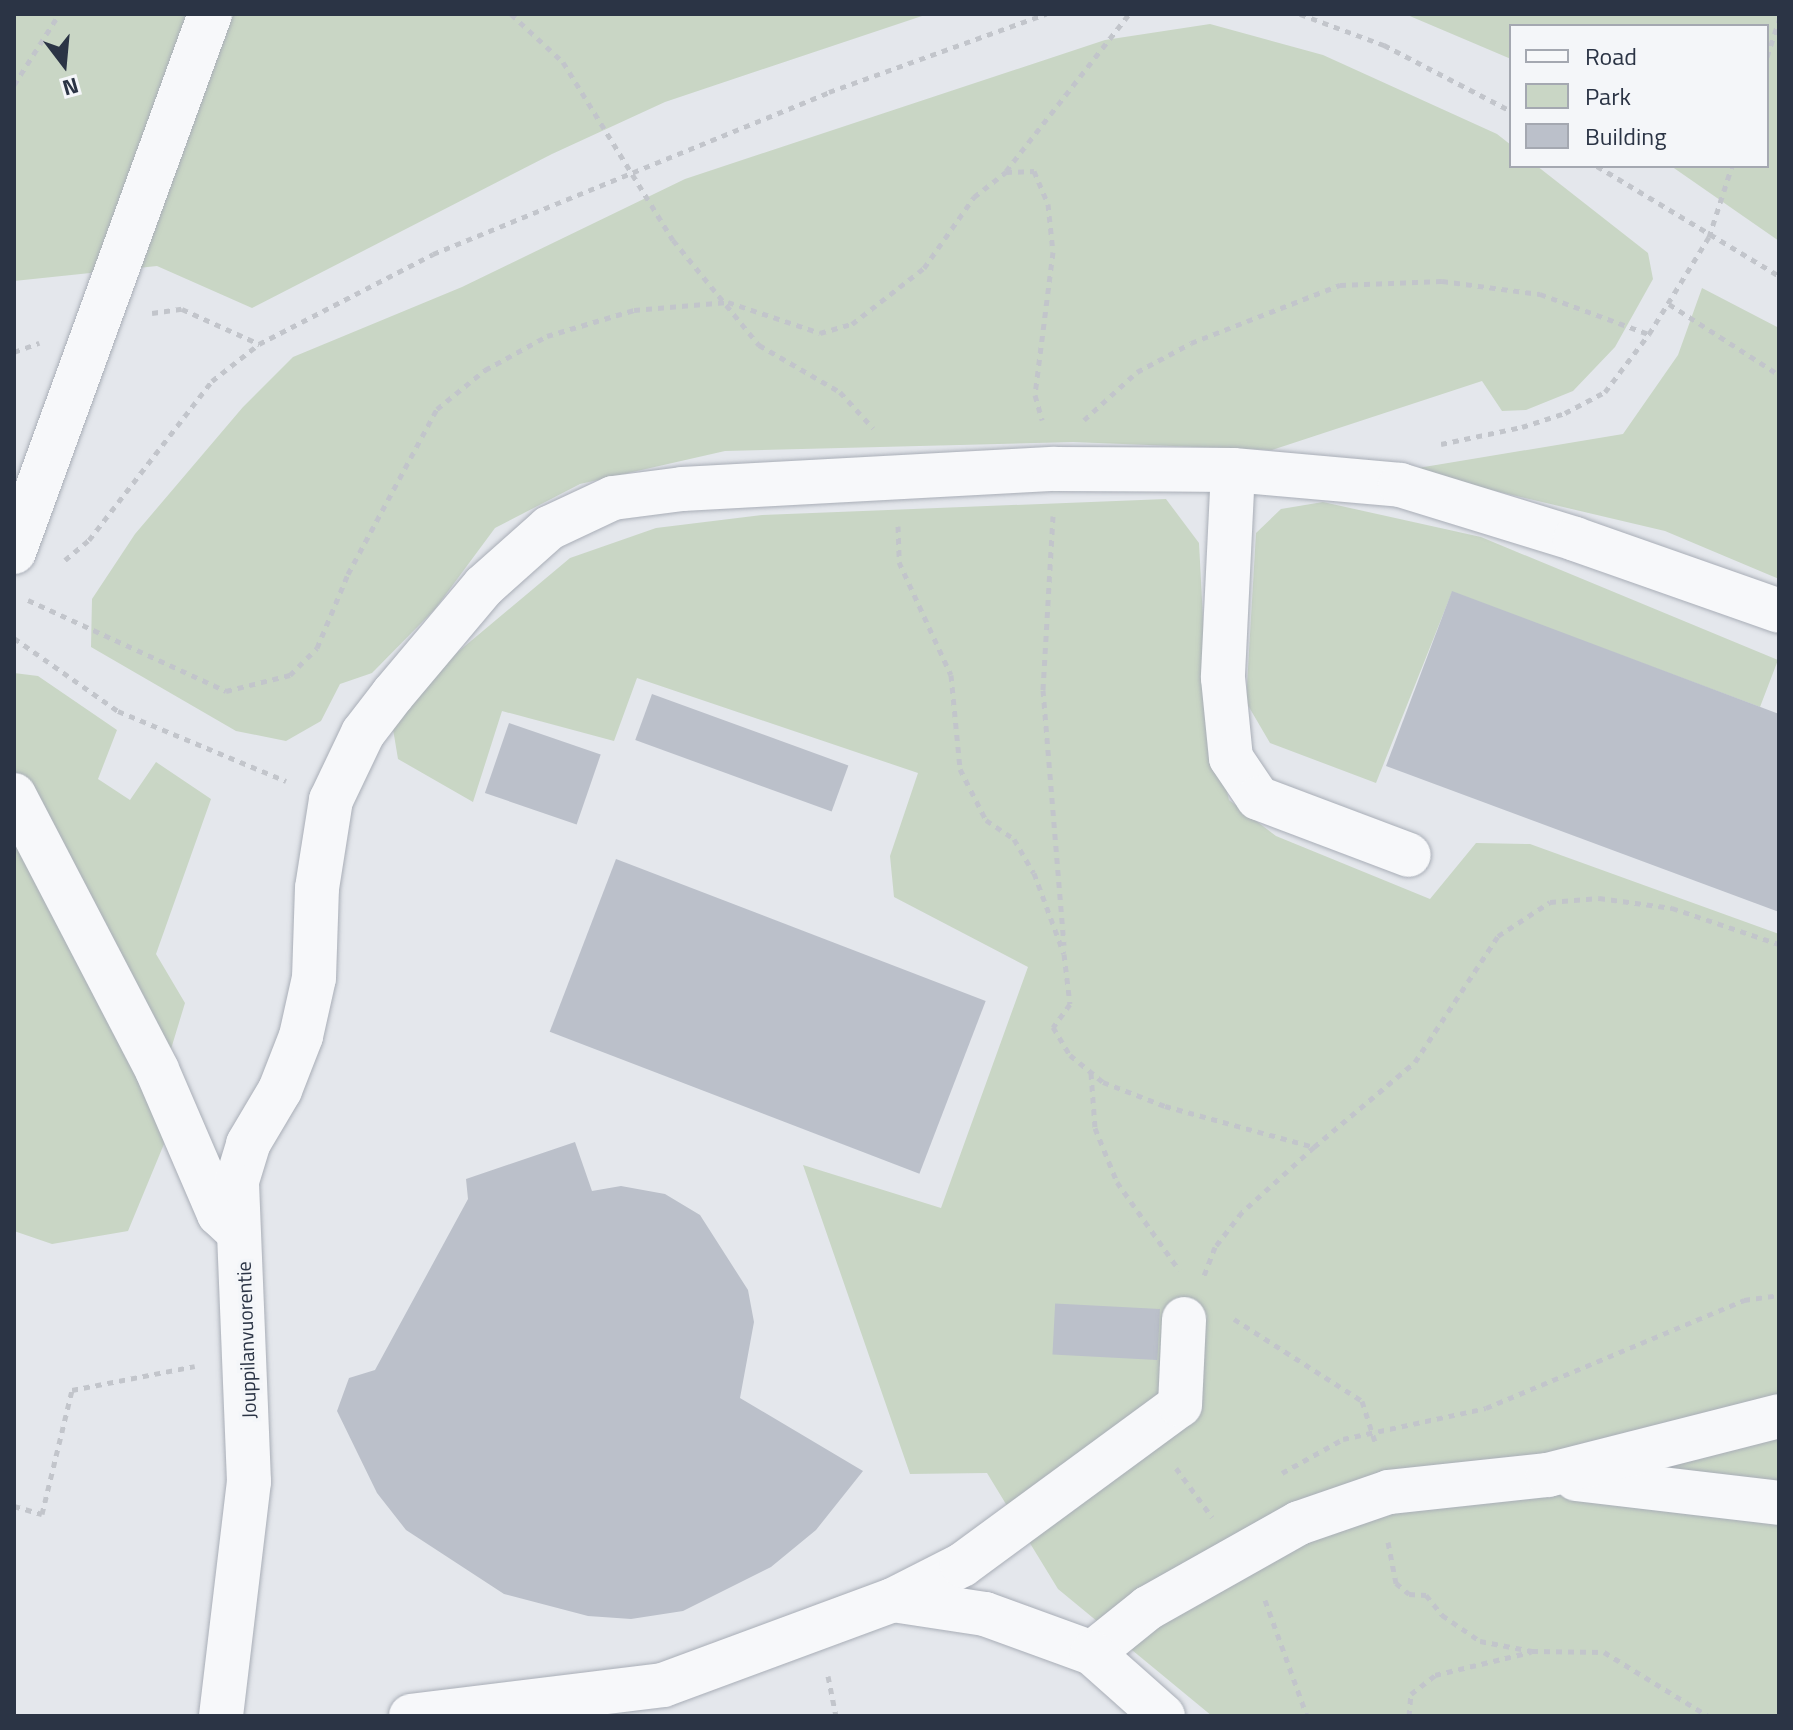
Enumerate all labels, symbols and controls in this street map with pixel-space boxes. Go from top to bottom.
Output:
north arrow [24,24,104,104]
legend [1509,24,1769,168]
text: Road [1585,38,1637,74]
text: N [59,69,83,106]
text: Park [1585,78,1631,114]
text: Building [1585,118,1667,154]
street label: Jouppilanvuorentie [231,1261,261,1419]

